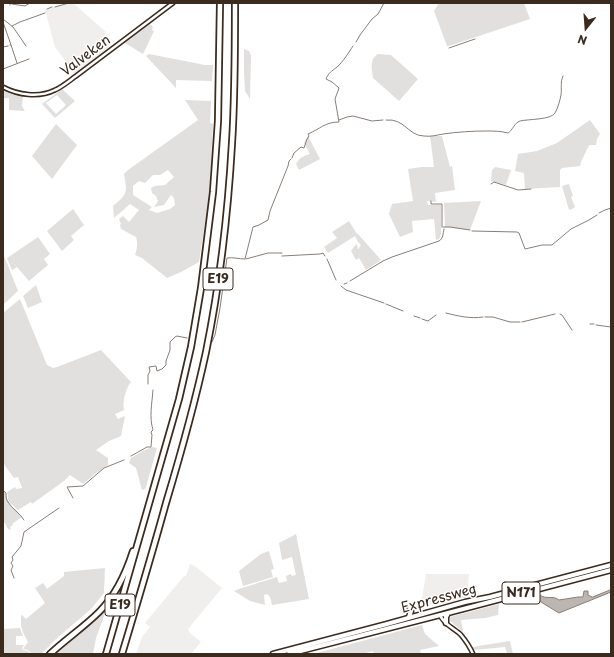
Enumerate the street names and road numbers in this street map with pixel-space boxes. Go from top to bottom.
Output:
street label: Valveken [58,32,114,80]
road number: E19 [203,268,233,290]
street label: Expressweg [399,581,479,617]
road number: N171 [502,582,540,604]
road number: E19 [105,594,135,616]

